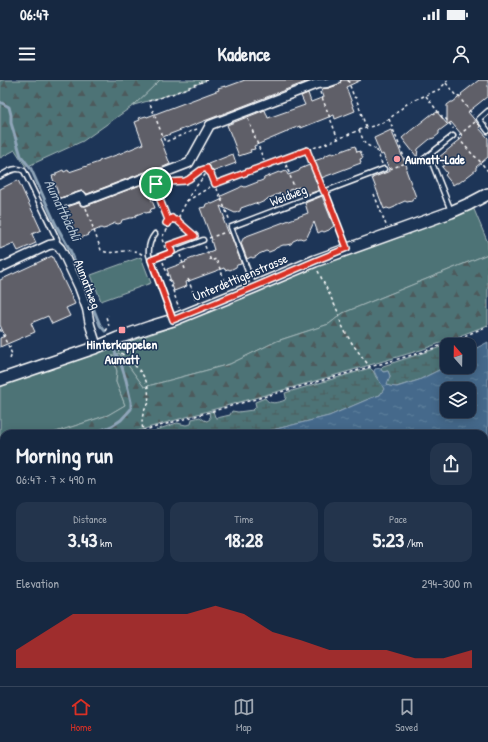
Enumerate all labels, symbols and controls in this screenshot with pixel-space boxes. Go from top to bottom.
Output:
text: 06:47 [20,4,49,25]
text: Kadence [218,42,270,67]
icon: menu [16,43,38,65]
icon: person [450,43,472,65]
place label: Aumatt-Lade [405,150,466,168]
marker: Aumatt-Lade [392,154,402,164]
pin [139,167,173,201]
icon: arrive [145,173,167,195]
water label: Aumattbächli [40,176,87,246]
street label: Weidweg [267,180,309,210]
street label: Unterdettigenstrasse [190,249,290,305]
street label: Aumattweg [70,257,106,311]
marker: Hinterkappelen Aumatt [117,325,127,335]
place label: Hinterkappelen Aumatt [87,335,158,368]
north arrow [440,338,476,374]
map controls [440,338,476,418]
button: layers [440,382,476,418]
text: Morning run [16,440,113,470]
button: share [430,443,472,485]
text: 06:47 · 7 × 490 m [16,470,96,488]
text: Distance [73,512,107,526]
text: Time [234,512,254,526]
text: Pace [389,512,407,526]
text: 3.43 [68,526,98,553]
text: 18:28 [225,526,263,553]
text: 5:23 [373,526,404,553]
text: km [98,536,112,550]
text: /km [404,536,423,550]
text: Elevation [16,574,59,592]
text: 294–300 m [422,574,472,592]
tab: Home [70,696,92,734]
tab: Map [233,696,255,734]
tab: Saved [395,696,418,734]

